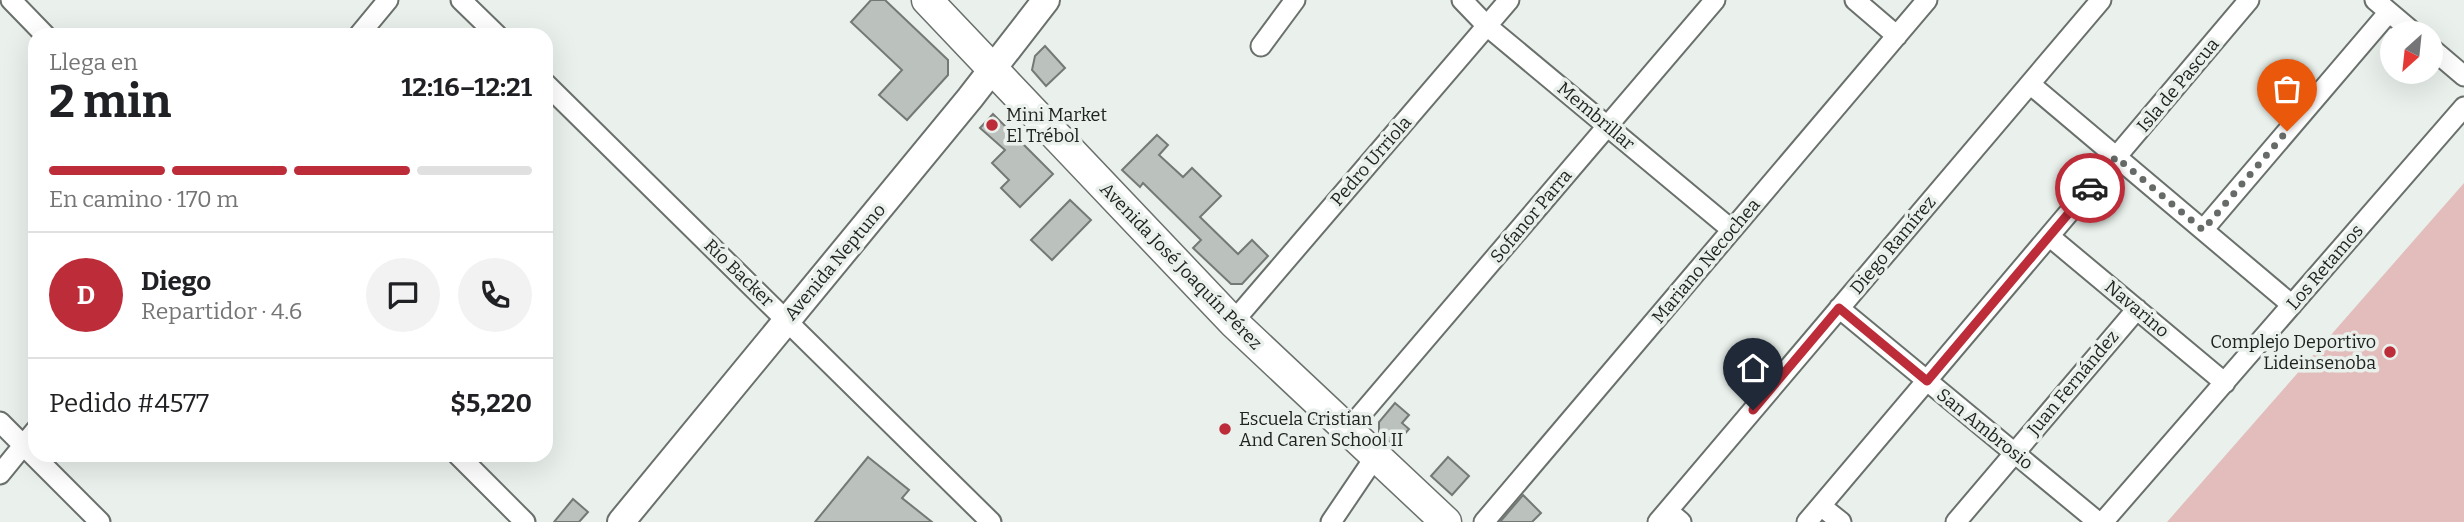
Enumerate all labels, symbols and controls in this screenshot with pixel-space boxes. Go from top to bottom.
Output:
north arrow [2380,21,2443,84]
map controls [2380,21,2443,84]
street label: Isla de Pascua [2132,33,2224,136]
text: Llega en [49,48,138,76]
pin [2257,59,2317,131]
icon: bag [2268,70,2306,108]
text: 12:16–12:21 [401,72,532,103]
text: 2 min [49,74,171,129]
street label: Membrillar [1553,77,1639,155]
place label: Mini Market El Trébol [1006,104,1107,147]
street label: Pedro Urriola [1326,111,1416,210]
marker: Mini Market El Trébol [984,117,1000,133]
courier [2055,153,2125,223]
street label: Sofanor Parra [1486,165,1577,267]
icon: car [2071,169,2109,207]
street label: Avenida José Joaquín Pérez [1095,178,1267,354]
text: En camino · 170 m [49,185,238,213]
street label: Diego Ramírez [1845,191,1941,299]
street label: Mariano Necochea [1647,194,1765,328]
street label: Avenida Neptuno [780,199,890,325]
street label: Los Retamos [2282,220,2368,314]
street label: Río Backer [700,234,778,312]
button: chat [366,258,440,332]
button: phone [458,258,532,332]
text: Diego [141,266,211,297]
street label: Navarino [2100,276,2174,342]
text: D [77,280,95,311]
text: Repartidor · 4.6 [141,297,302,325]
street label: Juan Fernández [2022,326,2123,441]
place label: Complejo Deportivo Lideinsenoba [2210,331,2376,374]
pin [1723,338,1783,410]
marker: Complejo Deportivo Lideinsenoba [2382,344,2398,360]
icon: home [1734,349,1772,387]
street label: San Ambrosio [1932,384,2038,474]
text: Pedido #4577 [49,388,209,419]
text: $5,220 [450,388,532,419]
place label: Escuela Cristian And Caren School II [1239,408,1403,451]
marker: Escuela Cristian And Caren School II [1217,421,1233,437]

